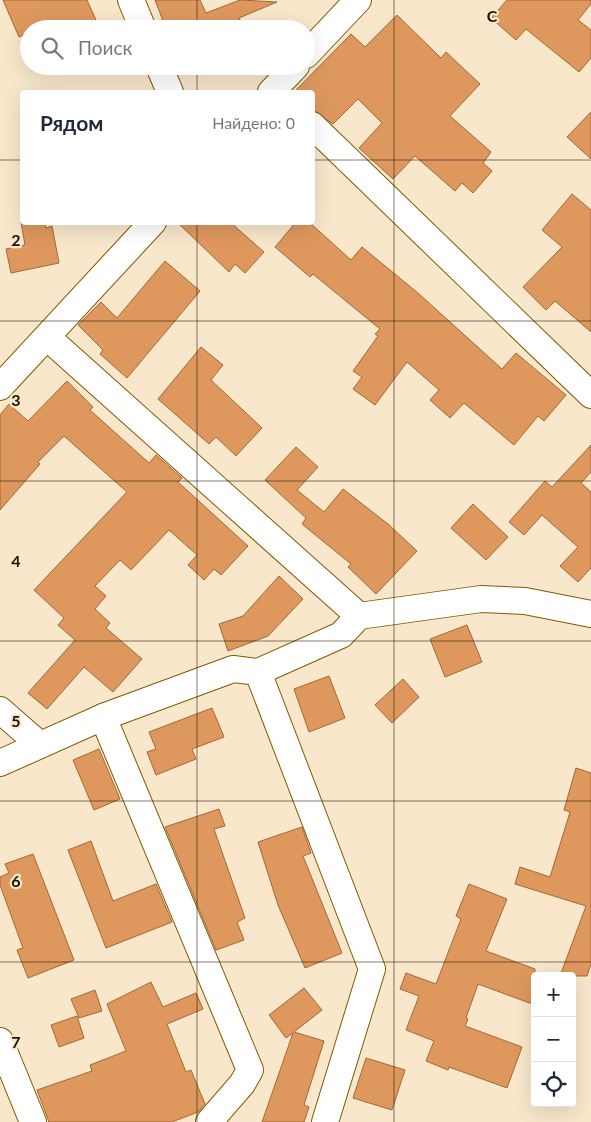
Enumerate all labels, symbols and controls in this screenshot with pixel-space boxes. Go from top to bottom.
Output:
text: C [487,6,498,25]
search box [20,20,315,75]
icon: search [38,34,66,62]
text: Поиск [78,36,132,59]
text: Рядом [40,110,103,135]
text: Найдено: 0 [212,113,295,132]
text: 2 [11,230,21,249]
text: 3 [11,390,21,409]
text: 4 [11,551,21,570]
text: 5 [11,711,21,730]
text: 6 [11,871,21,890]
map controls [531,972,576,1107]
button: + [531,972,576,1017]
button: − [531,1017,576,1062]
text: 7 [11,1032,21,1051]
button: locate [531,1062,576,1107]

